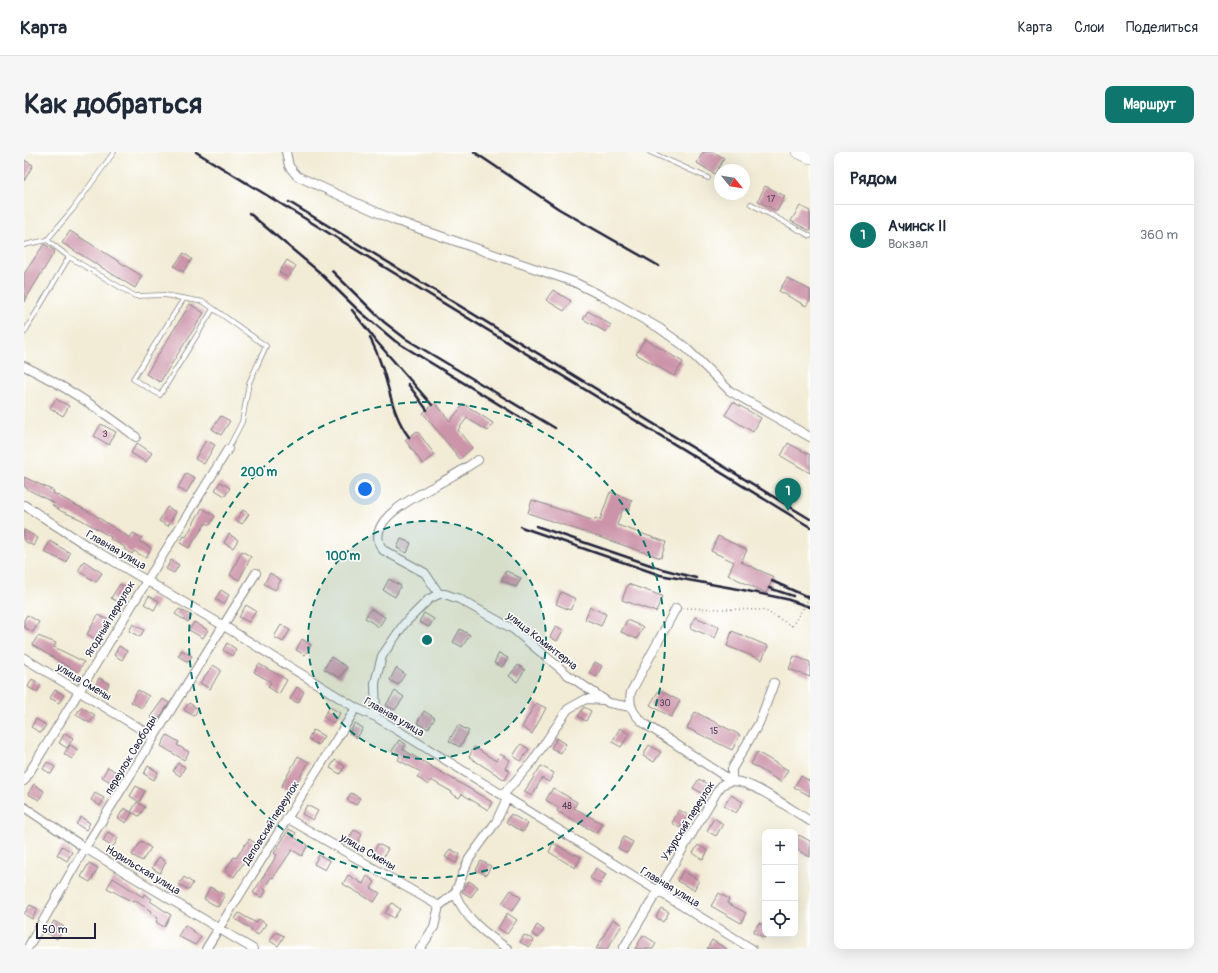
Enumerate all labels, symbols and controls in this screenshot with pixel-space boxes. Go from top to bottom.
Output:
text: Карта [20,16,67,40]
text: Карта [1018,19,1052,36]
text: Слои [1074,19,1104,36]
text: Поделиться [1126,19,1198,36]
button: Маршрут [1105,86,1194,123]
text: Как добраться [24,87,202,122]
north arrow [714,164,750,200]
text: Рядом [850,168,897,189]
house number: 17 [767,194,775,205]
text: Ачинск II [888,217,947,236]
text: 1 [860,227,866,243]
text: 360 m [1140,227,1178,243]
text: Вокзал [888,236,928,252]
house number: 3 [102,429,108,440]
text: 200 m [241,465,278,480]
pin: 1 [775,478,801,511]
your location [355,479,375,499]
street label: Главная улица [84,528,148,572]
text: 100 m [326,549,361,564]
street label: Ягодный переулок [82,578,138,659]
street label: улица Коминтерна [503,609,580,673]
centre of rings [420,633,434,647]
street label: улица Смены [53,660,114,703]
street label: Главная улица [362,695,426,739]
house number: 30 [659,698,671,709]
street label: переулок Свободы [102,713,160,797]
house number: 15 [710,726,718,737]
street label: Деповский переулок [239,778,302,868]
street label: Ужурский переулок [658,779,718,863]
house number: 48 [562,801,572,812]
map controls [762,829,798,937]
button: + [762,829,798,865]
street label: улица Смены [337,830,398,873]
street label: Норильская улица [103,843,183,897]
street label: Главная улица [638,864,702,910]
button: − [762,865,798,901]
button: locate [762,901,798,937]
scale bar [36,921,96,940]
text: 50 m [42,923,68,936]

